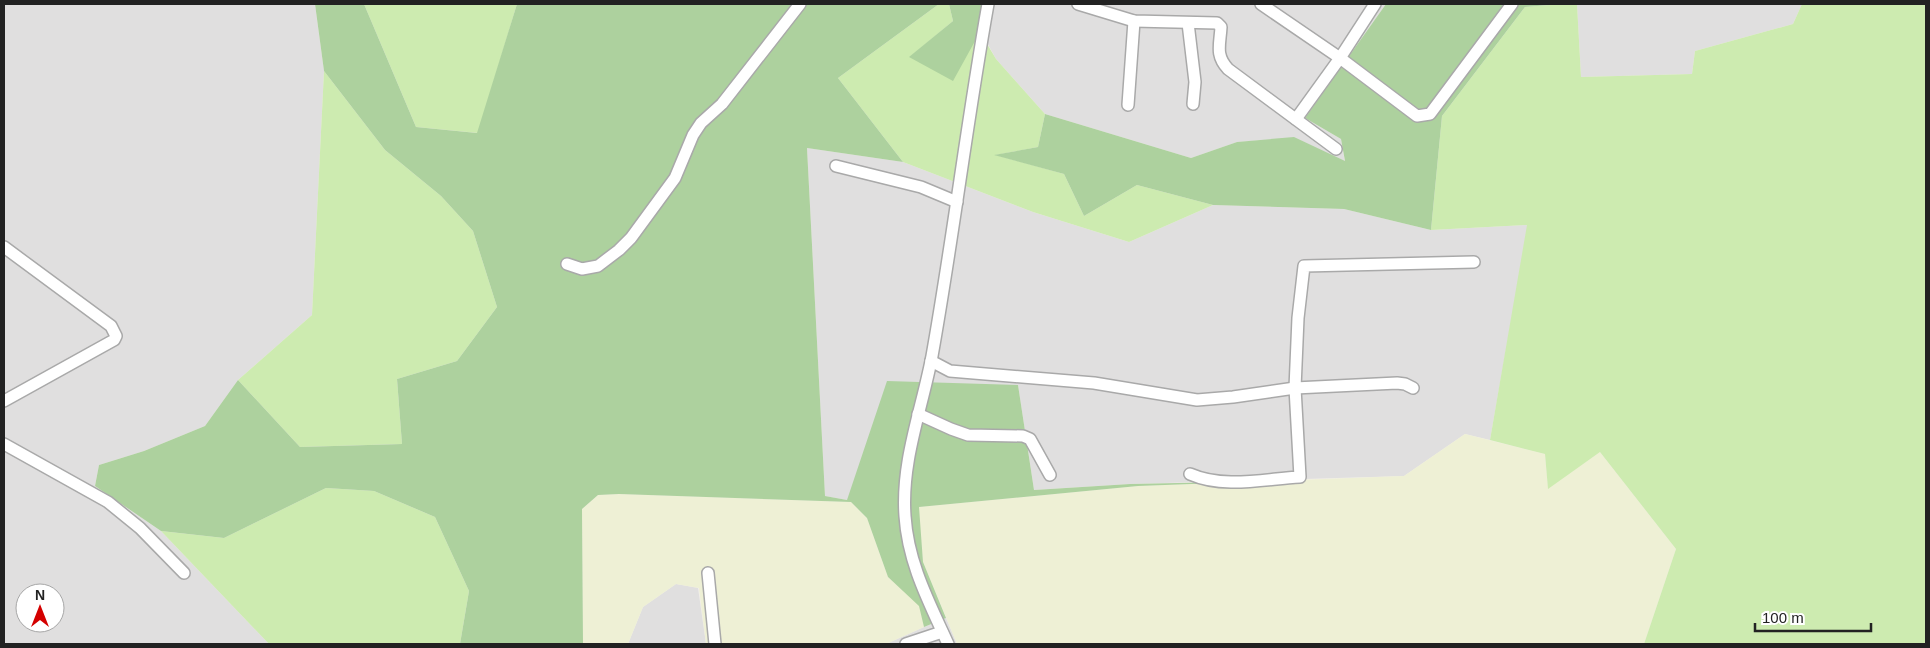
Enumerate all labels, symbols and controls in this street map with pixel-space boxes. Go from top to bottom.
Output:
north arrow [15,583,65,633]
text: N [35,587,45,603]
scale bar [1755,600,1871,632]
text: 100 m [1762,609,1804,626]

